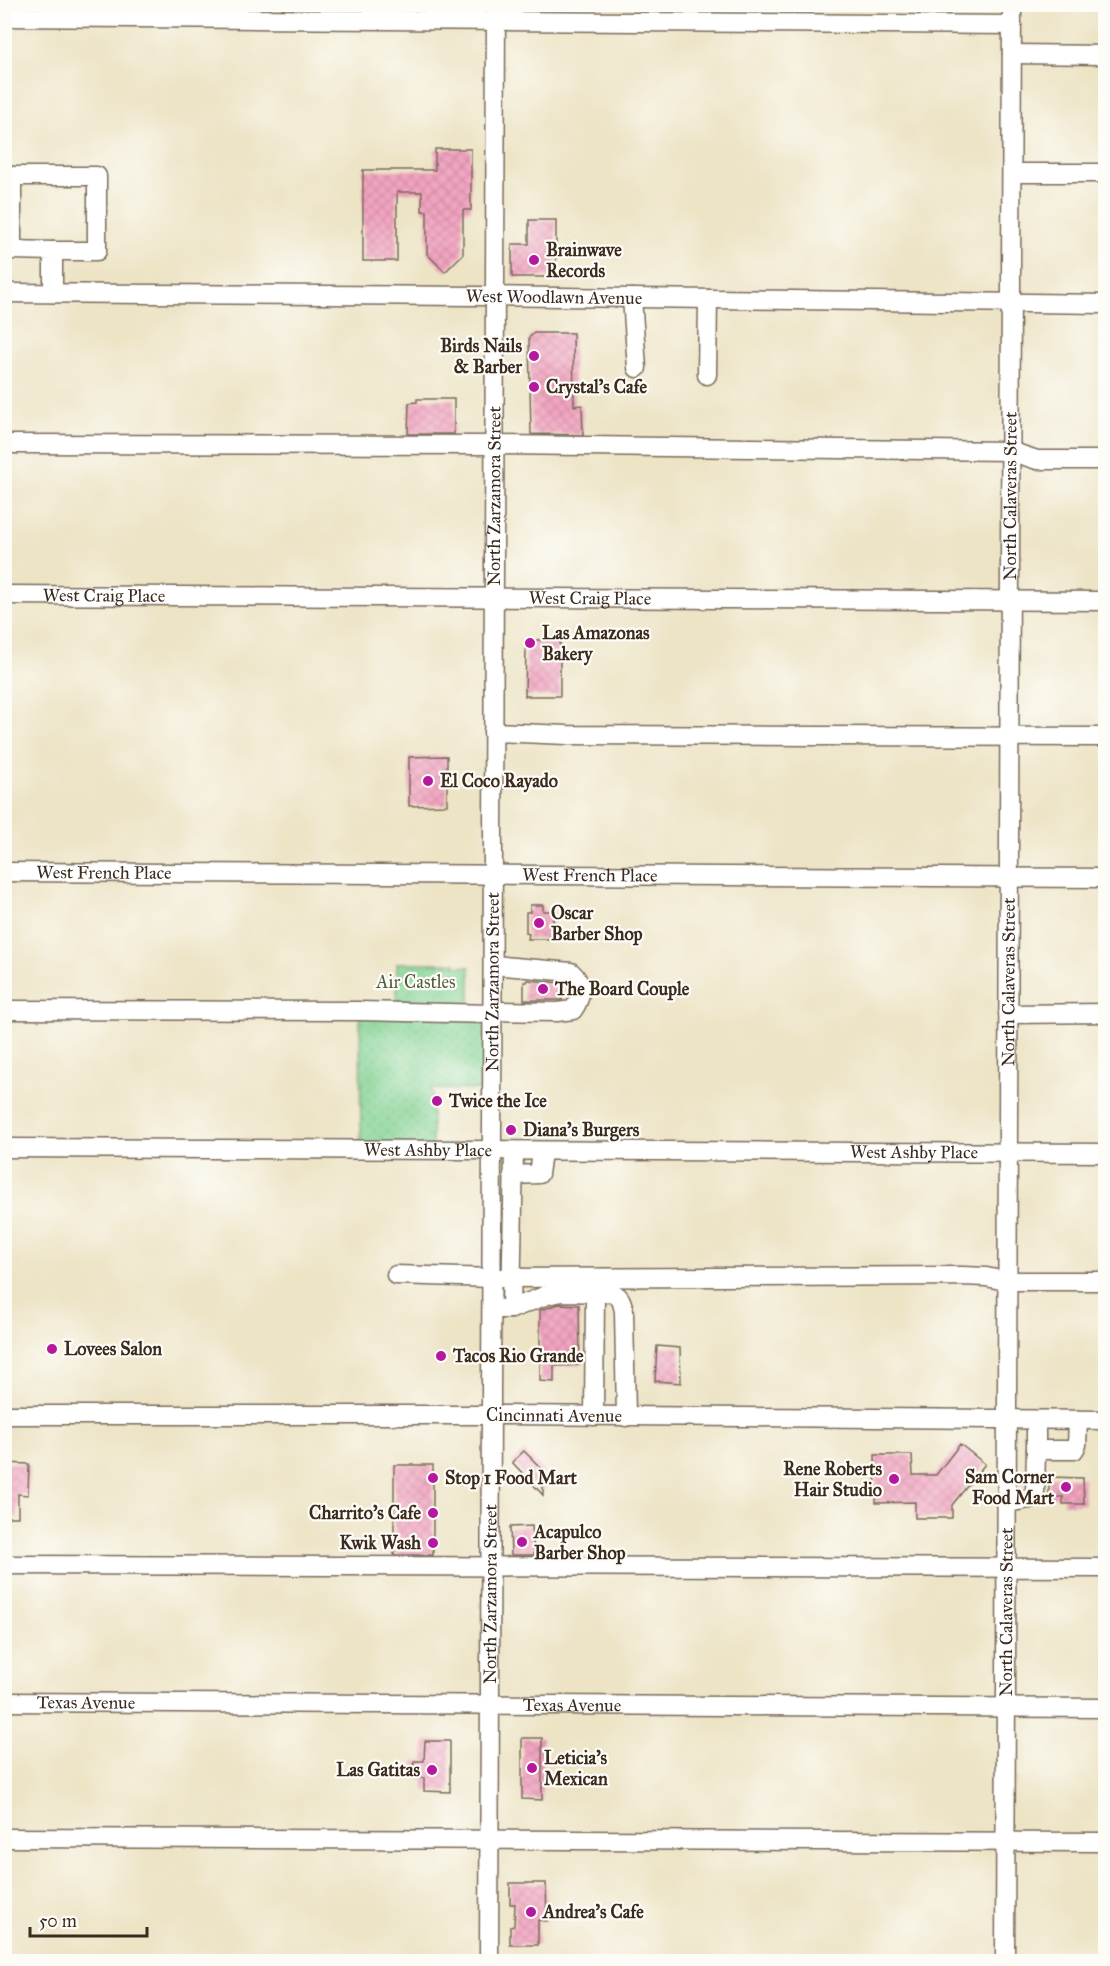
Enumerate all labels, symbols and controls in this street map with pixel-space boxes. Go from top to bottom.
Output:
place label: Brainwave Records [546,239,622,282]
marker: Brainwave Records [527,253,541,267]
street label: West Woodlawn Avenue [466,285,642,309]
place label: Birds Nails & Barber [440,335,523,378]
marker: Birds Nails & Barber [527,349,541,363]
place label: Crystal's Cafe [546,376,647,399]
marker: Crystal's Cafe [527,380,541,394]
street label: North Zarzamora Street [483,405,506,586]
street label: North Calaveras Street [999,411,1022,580]
street label: West Craig Place [43,584,165,608]
street label: West Craig Place [529,587,651,610]
place label: Las Amazonas Bakery [542,622,650,666]
marker: Las Amazonas Bakery [523,636,537,650]
place label: El Coco Rayado [440,770,558,793]
marker: El Coco Rayado [421,774,435,788]
street label: West French Place [36,861,172,884]
street label: West French Place [522,864,658,887]
street label: North Zarzamora Street [481,891,504,1072]
street label: North Calaveras Street [997,897,1020,1066]
place label: Oscar Barber Shop [551,902,643,946]
marker: Oscar Barber Shop [532,916,546,930]
park label: Air Castles [375,971,456,993]
place label: The Board Couple [554,978,690,1001]
marker: The Board Couple [536,982,550,996]
place label: Twice the Ice [448,1090,547,1112]
marker: Twice the Ice [430,1094,444,1108]
place label: Diana's Burgers [523,1119,640,1142]
marker: Diana's Burgers [504,1123,518,1137]
street label: West Ashby Place [364,1139,492,1161]
street label: West Ashby Place [850,1141,978,1163]
place label: Lovees Salon [64,1338,162,1360]
marker: Lovees Salon [45,1342,59,1356]
place label: Tacos Rio Grande [452,1345,584,1367]
marker: Tacos Rio Grande [434,1349,448,1363]
street label: Cincinnati Avenue [486,1404,622,1427]
place label: Rene Roberts Hair Studio [783,1458,882,1501]
place label: Sam Corner Food Mart [965,1466,1055,1509]
place label: Stop 1 Food Mart [445,1467,577,1490]
marker: Stop 1 Food Mart [426,1471,440,1485]
marker: Rene Roberts Hair Studio [887,1472,901,1486]
marker: Sam Corner Food Mart [1059,1480,1073,1494]
place label: Charrito's Cafe [309,1502,421,1524]
street label: North Zarzamora Street [479,1503,502,1684]
marker: Charrito's Cafe [426,1506,440,1520]
place label: Acapulco Barber Shop [533,1521,626,1565]
street label: North Calaveras Street [995,1527,1018,1696]
place label: Kwik Wash [339,1532,422,1554]
marker: Acapulco Barber Shop [515,1535,529,1549]
marker: Kwik Wash [426,1536,440,1550]
street label: Texas Avenue [37,1691,135,1714]
street label: Texas Avenue [523,1694,621,1716]
place label: Leticia's Mexican [544,1747,608,1790]
place label: Las Gatitas [336,1759,420,1781]
marker: Leticia's Mexican [525,1761,539,1775]
marker: Las Gatitas [425,1763,439,1777]
scale bar [30,1900,147,1938]
place label: Andrea's Cafe [542,1901,644,1923]
marker: Andrea's Cafe [524,1905,538,1919]
text: 50 m [39,1910,77,1932]

